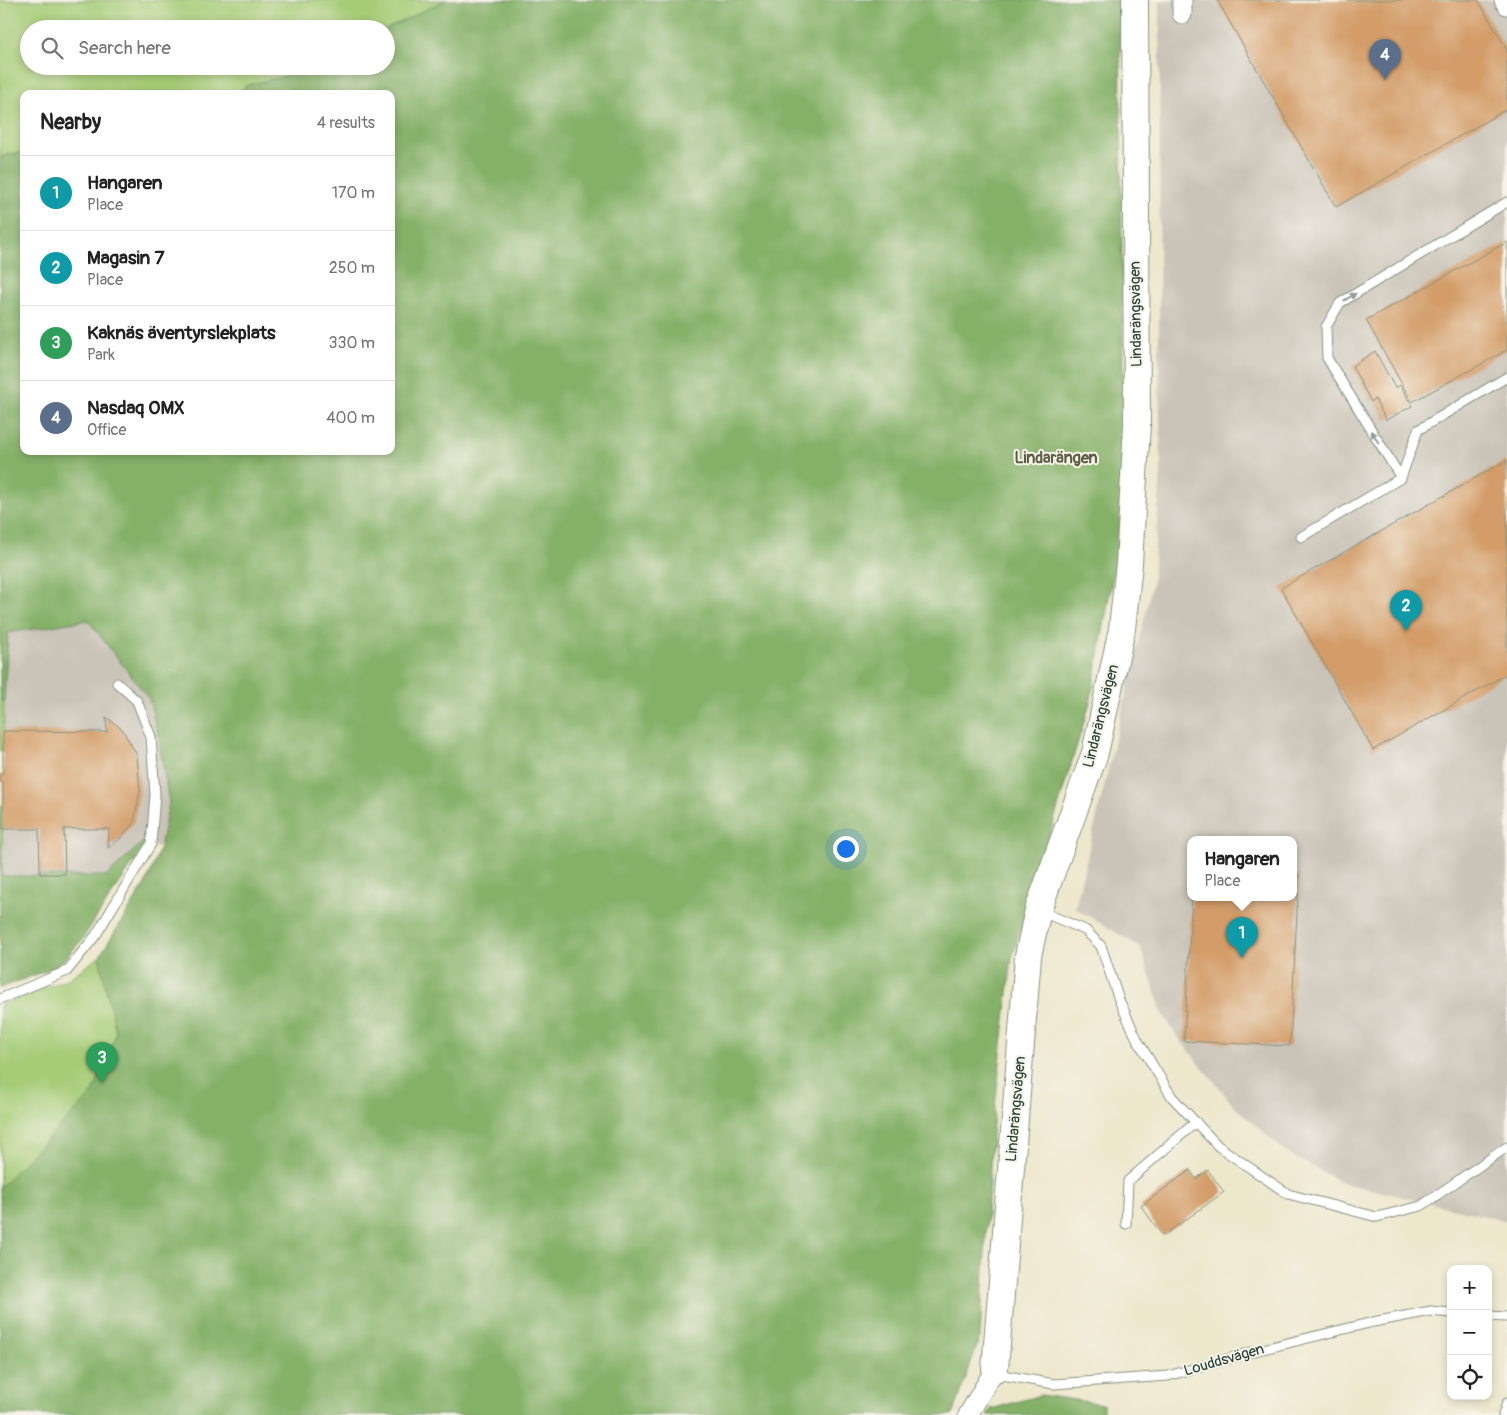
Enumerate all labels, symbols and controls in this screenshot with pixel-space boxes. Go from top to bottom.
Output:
search box [20,20,395,75]
icon: search [38,34,66,62]
text: Search here [78,36,171,60]
pin: 4 [1369,39,1401,80]
text: Nearby [40,109,101,136]
text: 4 results [317,113,375,133]
text: Hangaren [87,171,163,195]
text: 1 [53,183,59,203]
text: 170 m [332,183,375,203]
text: Place [87,195,123,215]
text: Magasin 7 [87,246,165,270]
text: 2 [52,258,60,278]
text: 250 m [329,258,375,278]
street label: Lindarängsvägen [1126,261,1146,367]
text: Place [87,270,123,290]
one-way arrow [1343,293,1356,302]
text: Kaknäs äventyrslekplats [87,321,276,345]
text: 3 [52,333,60,353]
text: 330 m [329,333,375,353]
text: Park [87,345,115,365]
text: Nasdaq OMX [87,396,185,420]
text: 4 [51,408,61,428]
text: 400 m [326,408,375,428]
text: Office [87,420,127,440]
one-way arrow [1370,431,1379,444]
district label: Lindarängen [1014,448,1098,468]
pin: 2 [1390,590,1422,631]
street label: Lindarängsvägen [1079,662,1123,770]
your location [833,836,859,862]
popup [1187,836,1297,901]
text: Hangaren [1204,847,1280,871]
text: Place [1204,871,1240,891]
pin: 1 [1226,917,1258,958]
pin: 3 [86,1042,118,1083]
street label: Lindarängsvägen [1002,1055,1030,1163]
map controls [1447,1265,1492,1400]
button: + [1447,1265,1492,1310]
button: − [1447,1310,1492,1355]
street label: Louddsvägen [1182,1339,1266,1381]
button: locate [1447,1355,1492,1400]

